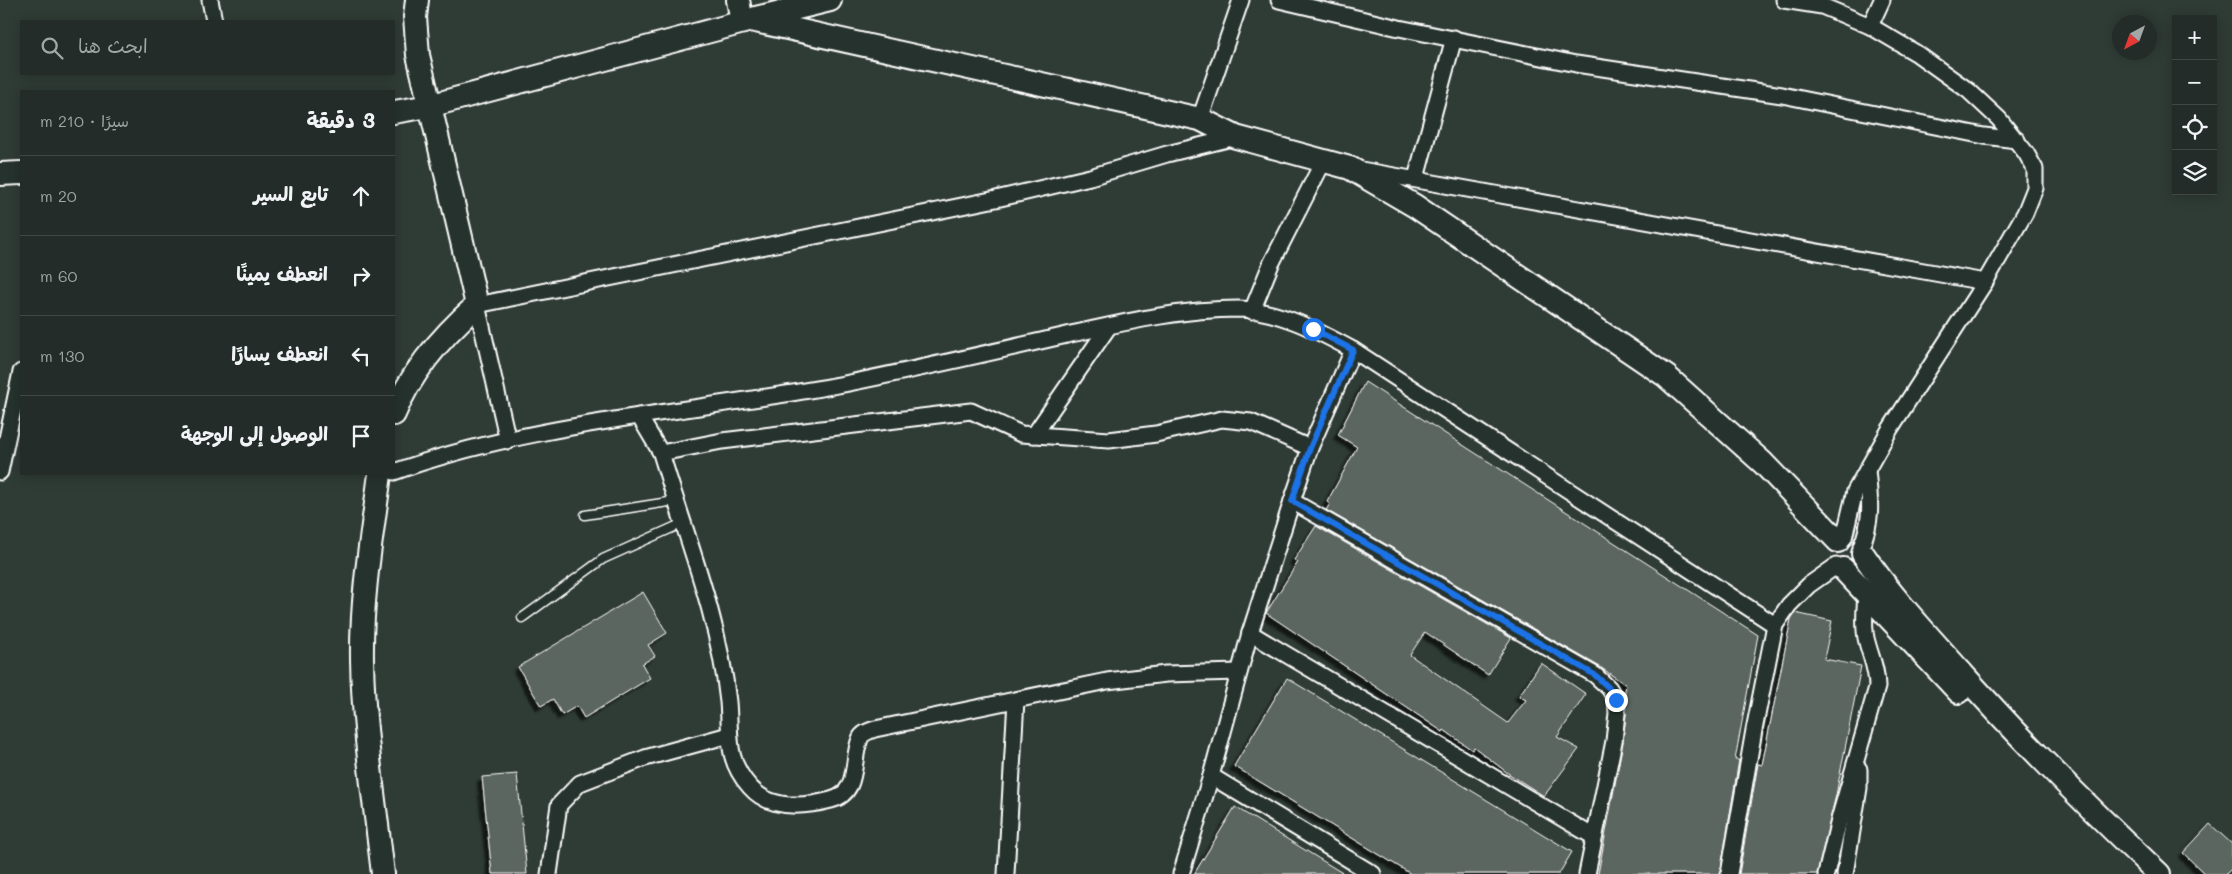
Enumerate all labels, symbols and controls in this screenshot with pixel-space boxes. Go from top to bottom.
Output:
north arrow [2112,15,2157,60]
map controls [2172,15,2217,195]
button: + [2172,15,2217,60]
search box [20,20,395,75]
text: ابحث هنا [78,33,148,58]
icon: search [38,34,66,62]
button: − [2172,60,2217,105]
button: locate [2172,105,2217,150]
text: 3 دقيقة [306,106,375,133]
text: سيرًا · 210 m [40,110,129,131]
button: layers [2172,150,2217,195]
text: تابع السير [253,181,328,206]
icon: ahead [347,182,375,210]
text: 20 m [40,185,77,206]
text: انعطف يمينًا [236,261,328,286]
icon: right [347,262,375,290]
text: 60 m [40,265,77,286]
route start [1302,318,1325,341]
text: انعطف يسارًا [231,341,328,366]
icon: left [347,342,375,370]
text: 130 m [40,345,84,366]
text: الوصول إلى الوجهة [181,421,328,446]
icon: arrive [347,422,375,450]
route end [1605,689,1628,712]

